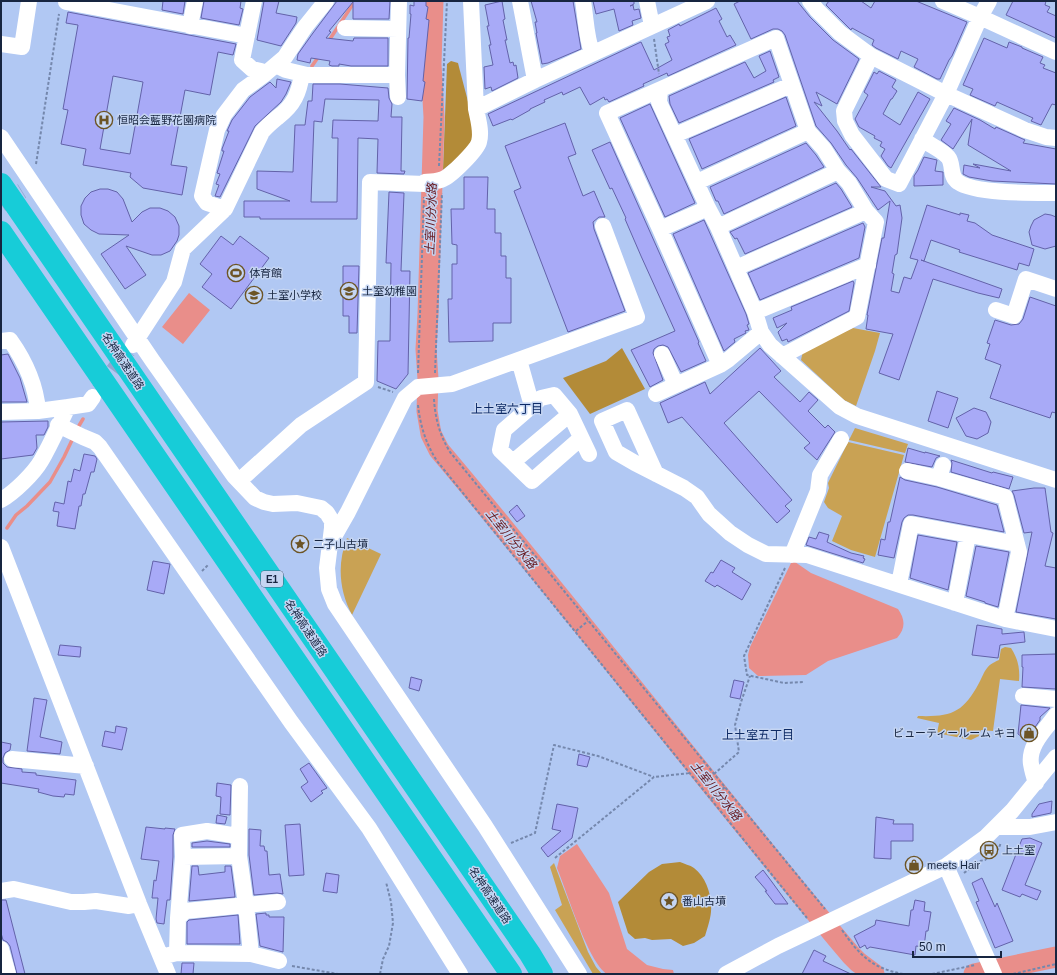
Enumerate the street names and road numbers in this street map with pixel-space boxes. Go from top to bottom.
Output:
street label: 名神高速道路 [100,330,146,392]
road number: E1 [261,571,283,587]
street label: 名神高速道路 [283,597,329,659]
street label: 名神高速道路 [467,864,513,926]

